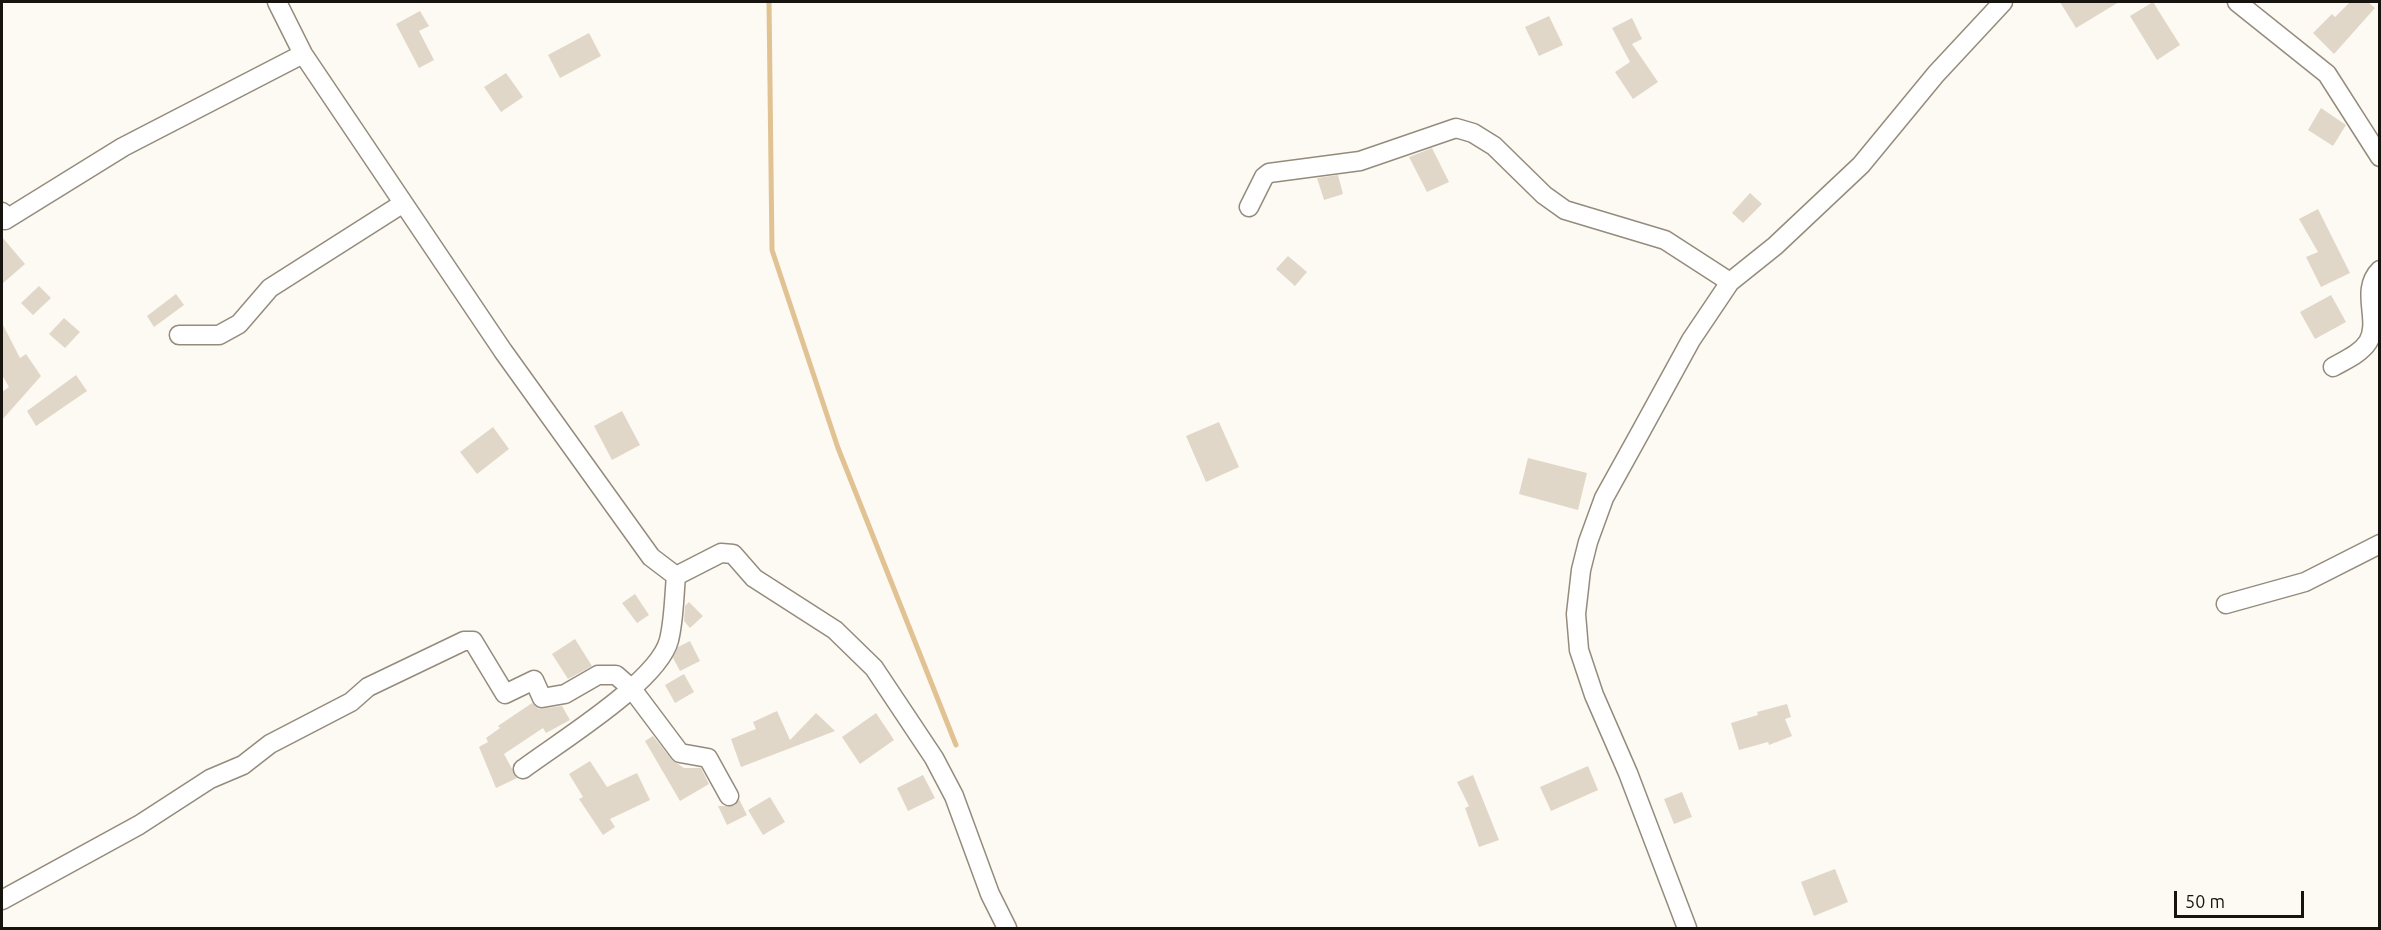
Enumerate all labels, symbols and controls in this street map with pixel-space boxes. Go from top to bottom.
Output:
scale bar [2177,879,2308,917]
text: 50 m [2185,891,2225,911]

